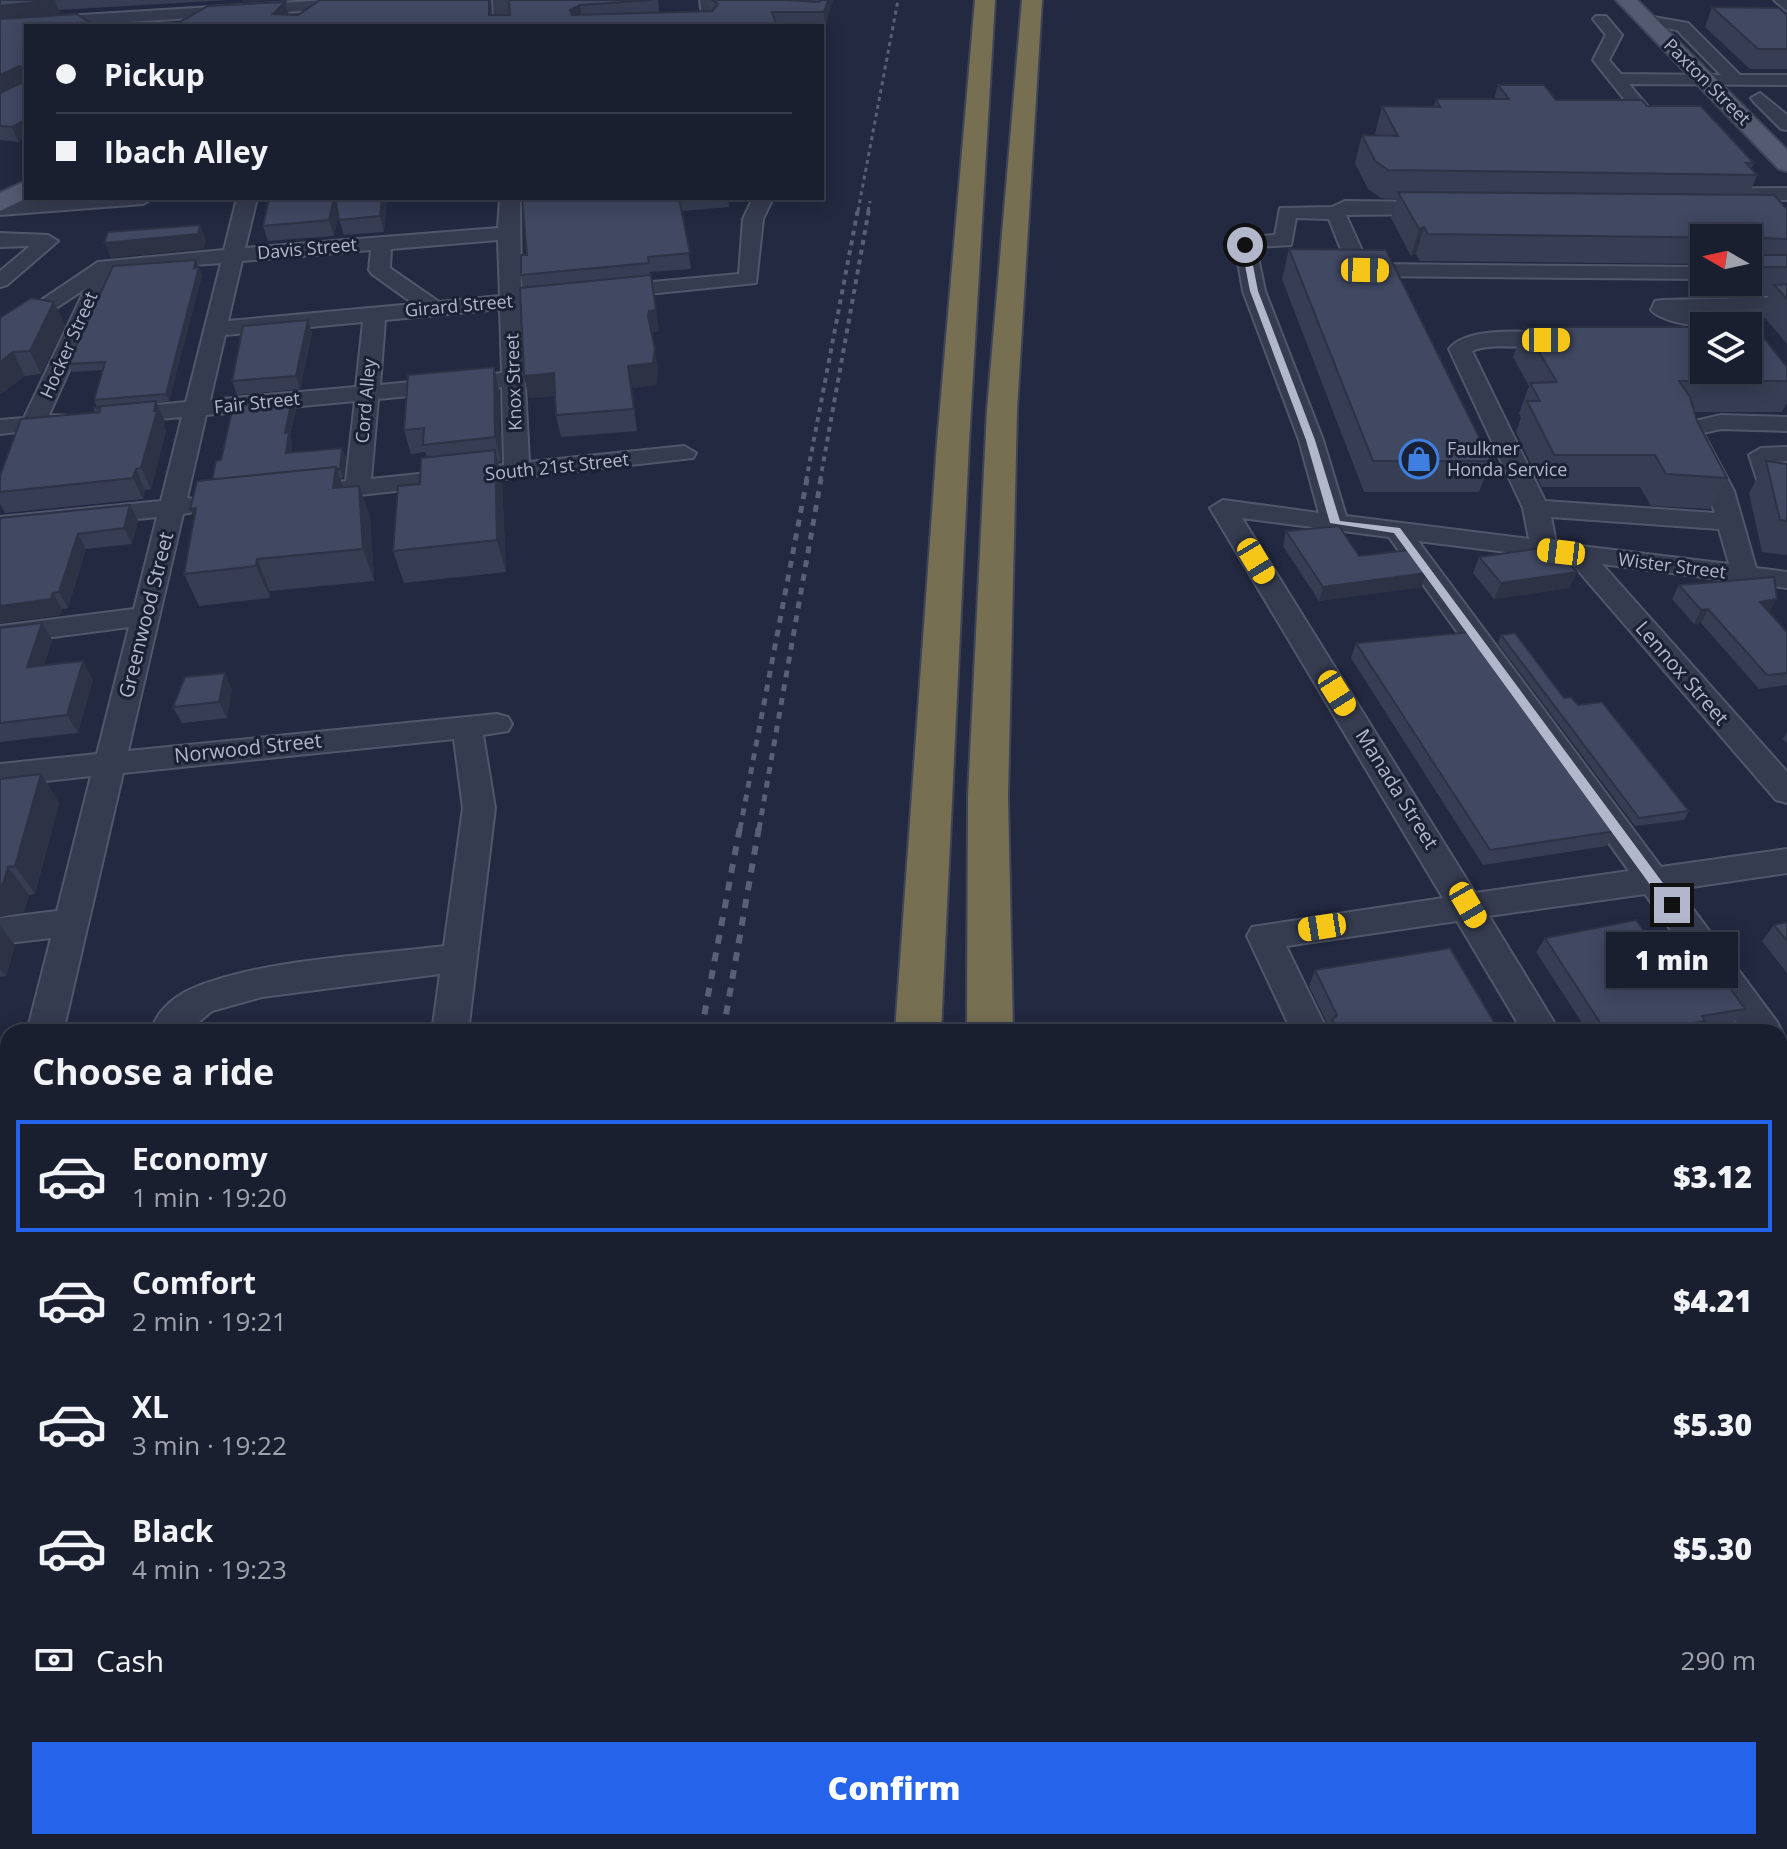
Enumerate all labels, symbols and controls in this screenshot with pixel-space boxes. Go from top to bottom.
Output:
street label: Paxton Street [1659,33,1756,130]
text: Pickup [104,54,205,95]
text: Ibach Alley [104,131,268,172]
north arrow [1690,224,1762,296]
map controls [1690,224,1762,384]
route start [1227,227,1263,263]
street label: Davis Street [256,232,358,264]
car [1341,258,1389,282]
street label: Hocker Street [34,287,102,402]
street label: Girard Street [404,288,514,322]
button: layers [1690,312,1762,384]
car [1522,328,1570,352]
street label: Knox Street [499,333,527,431]
street label: Cord Alley [349,357,381,444]
street label: Fair Street [213,386,301,418]
place label: Faulkner Honda Service [1447,436,1567,481]
shop icon: Faulkner Honda Service [1398,438,1440,480]
street label: South 21st Street [484,447,630,485]
street label: Greenwood Street [112,529,179,701]
car [1233,534,1279,588]
car [1536,537,1586,567]
street label: Wister Street [1617,546,1727,584]
street label: Lennox Street [1630,615,1735,730]
car [1314,666,1360,720]
street label: Manada Street [1350,724,1445,854]
street label: Norwood Street [173,726,323,769]
car [1446,878,1490,932]
route end [1654,887,1690,923]
car [1296,911,1348,943]
callout: 1 min [1606,933,1738,989]
text: 1 min [1635,942,1709,978]
text: Choose a ride [32,1047,274,1096]
text: Economy [132,1138,268,1179]
icon: car [36,1140,108,1212]
text: $3.12 [1673,1156,1752,1197]
text: 1 min · 19:20 [132,1179,287,1215]
text: Comfort [132,1262,256,1303]
icon: car [36,1264,108,1336]
text: $4.21 [1673,1280,1752,1321]
text: 2 min · 19:21 [132,1303,287,1339]
text: XL [132,1386,169,1427]
icon: car [36,1388,108,1460]
text: $5.30 [1673,1404,1752,1445]
text: 3 min · 19:22 [132,1427,287,1463]
text: Black [132,1510,213,1551]
icon: car [36,1512,108,1584]
text: $5.30 [1673,1528,1752,1569]
text: 4 min · 19:23 [132,1551,287,1587]
icon: cash [32,1638,76,1682]
text: Cash [96,1640,164,1681]
text: 290 m [1681,1642,1756,1678]
button: Confirm [32,1742,1756,1834]

